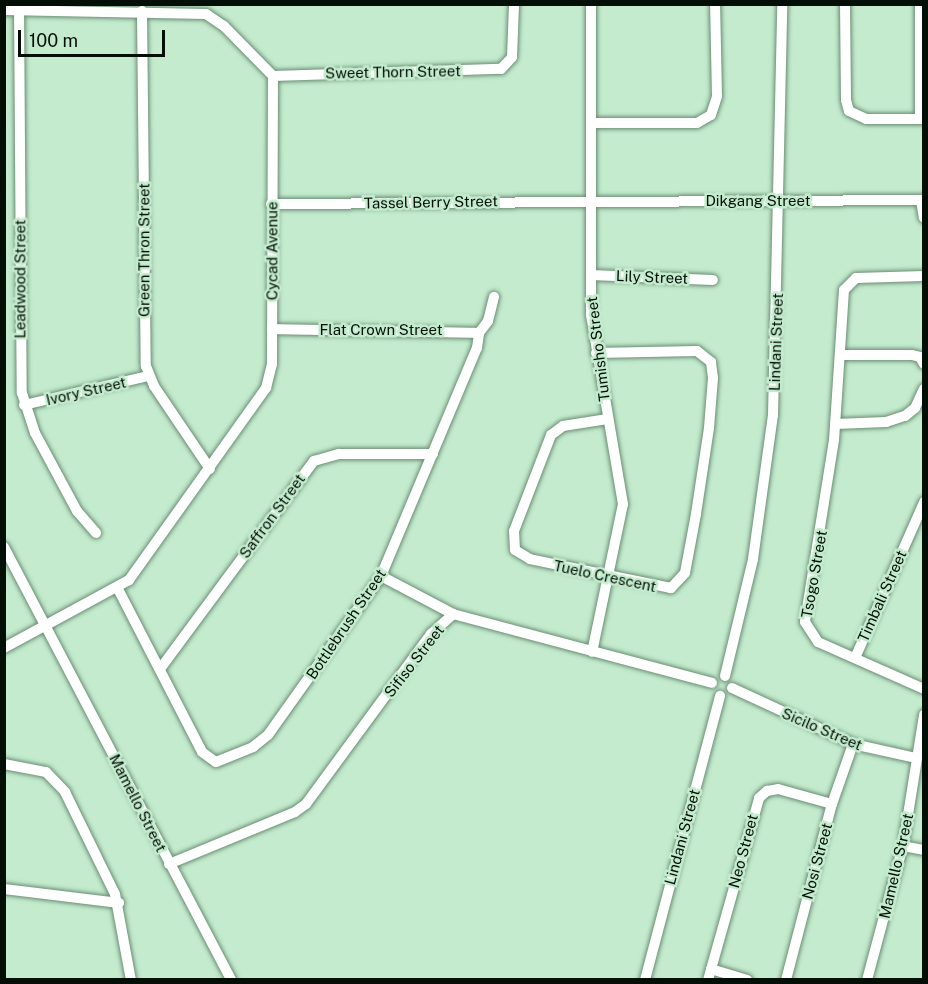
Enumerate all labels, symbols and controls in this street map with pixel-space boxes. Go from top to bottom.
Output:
scale bar [21,18,168,56]
text: 100 m [29,30,78,51]
street label: Sweet Thorn Street [325,62,461,82]
street label: Green Thron Street [135,183,153,317]
street label: Tassel Berry Street [364,192,498,212]
street label: Dikgang Street [705,192,811,210]
street label: Cycad Avenue [263,202,281,300]
street label: Leadwood Street [11,220,29,338]
street label: Lily Street [616,267,688,287]
street label: Lindani Street [765,293,787,391]
street label: Tumisho Street [583,295,613,403]
street label: Flat Crown Street [319,321,443,339]
street label: Ivory Street [44,373,128,409]
street label: Saffron Street [235,470,309,562]
street label: Tsogo Street [797,529,831,619]
street label: Timbali Street [854,547,910,645]
street label: Tuelo Crescent [552,556,658,596]
street label: Bottlebrush Street [302,565,390,683]
street label: Sifiso Street [380,621,448,701]
street label: Sicilo Street [779,704,865,754]
street label: Mamello Street [106,751,170,855]
street label: Lindani Street [661,787,703,887]
street label: Neo Street [725,812,761,890]
street label: Mamello Street [875,812,917,920]
street label: Nosi Street [798,821,836,901]

